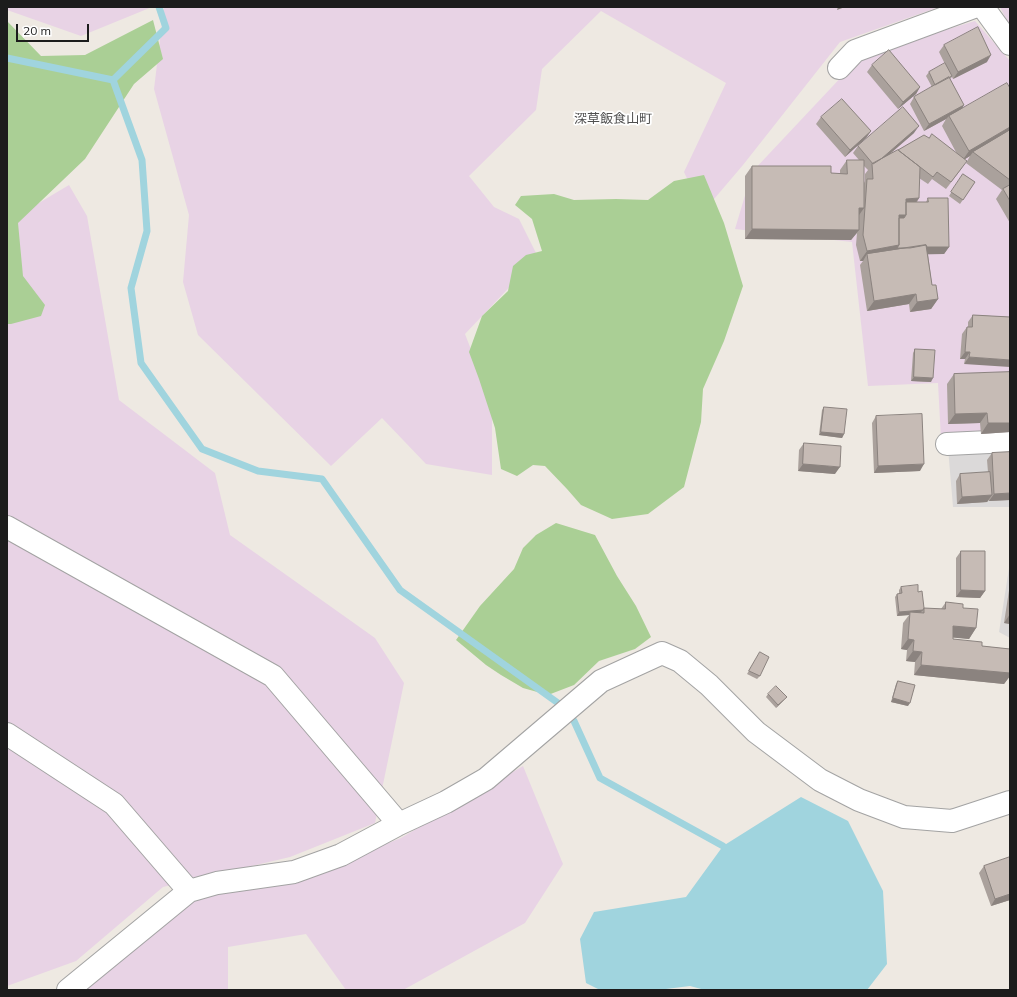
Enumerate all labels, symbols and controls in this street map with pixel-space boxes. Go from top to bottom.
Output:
scale bar [18,16,91,42]
text: 20 m [23,23,51,38]
district label: 深草飯食山町 [574,111,652,127]

